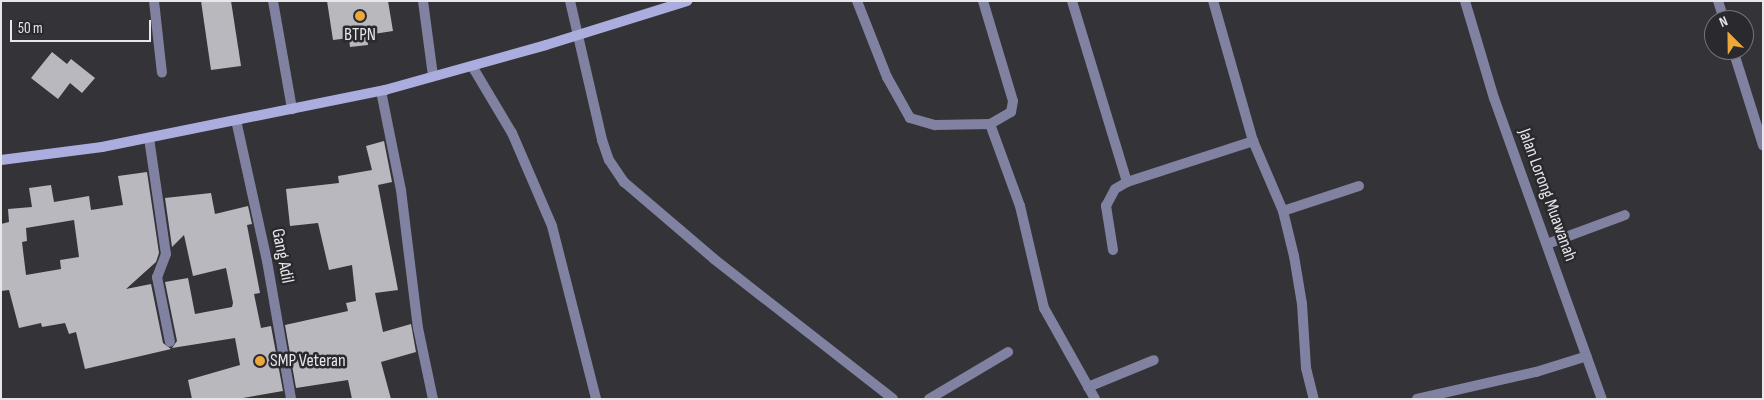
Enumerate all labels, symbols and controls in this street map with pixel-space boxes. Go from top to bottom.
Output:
scale bar [12,10,154,42]
marker: BTPN [354,10,366,22]
north arrow [1704,10,1754,60]
text: N [1717,12,1730,31]
text: 50 m [18,19,43,38]
place label: BTPN [344,24,376,46]
street label: Jalan Lorong Muawanah [1513,126,1581,264]
street label: Gang Adil [266,227,298,285]
place label: SMP Veteran [270,350,346,372]
marker: SMP Veteran [254,355,266,367]

